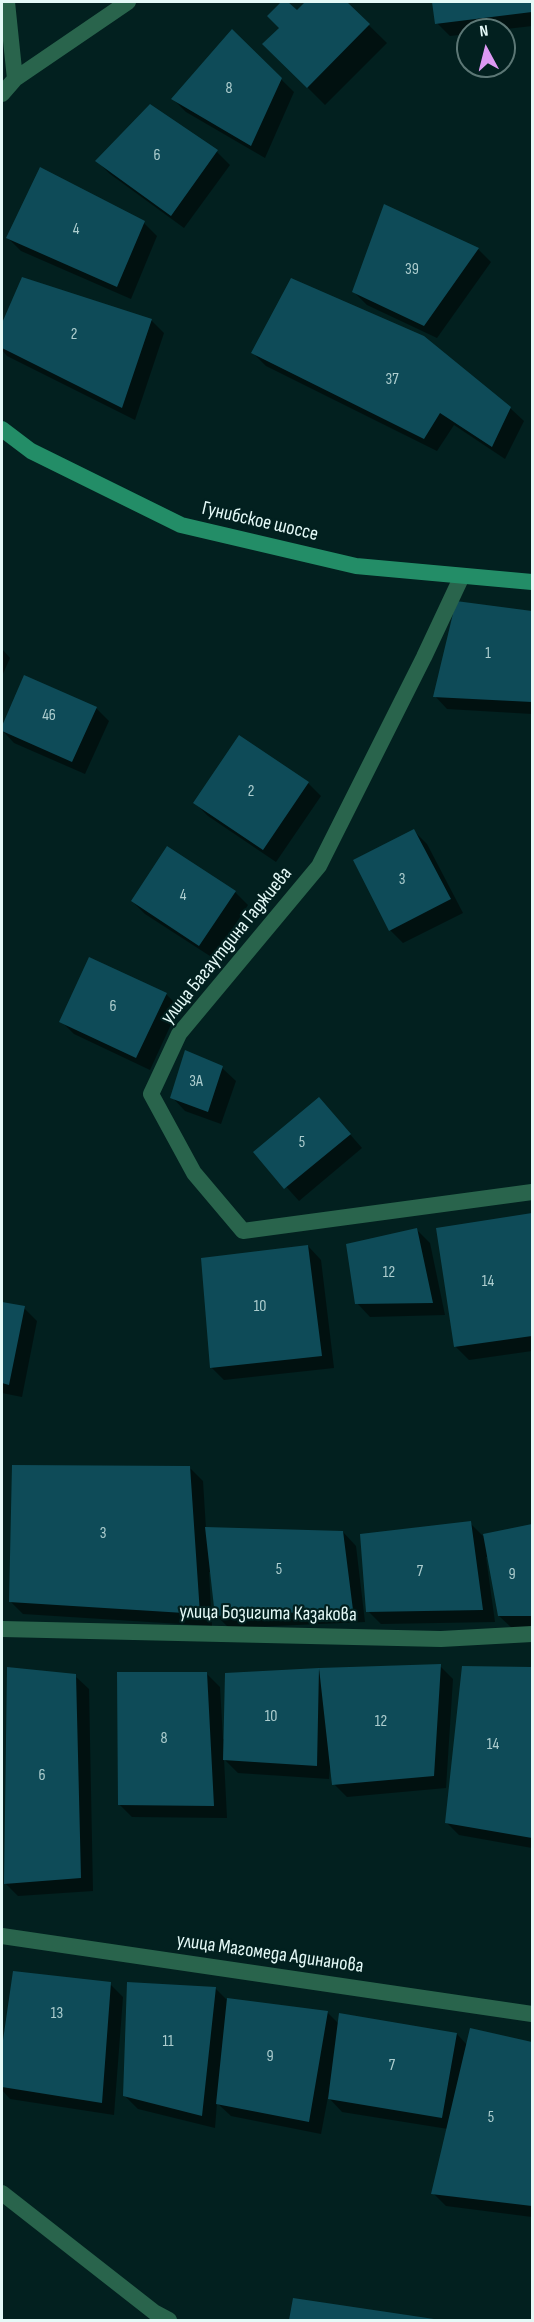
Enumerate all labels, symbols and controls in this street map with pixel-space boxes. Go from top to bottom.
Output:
north arrow [456,18,516,78]
text: N [479,22,489,42]
house number: 8 [225,79,233,99]
house number: 6 [153,146,161,166]
house number: 4 [73,220,79,240]
house number: 39 [405,260,419,280]
house number: 2 [71,325,77,345]
house number: 37 [385,370,399,390]
street label: Гунибское шоссе [200,497,320,547]
house number: 1 [485,644,491,664]
house number: 46 [42,706,56,726]
house number: 2 [248,782,254,802]
street label: улица Багаутдина Гаджиева [156,863,298,1029]
house number: 3 [399,870,405,890]
house number: 4 [180,886,186,906]
house number: 6 [109,997,117,1017]
house number: 3А [189,1072,203,1092]
house number: 5 [299,1133,305,1153]
house number: 12 [383,1263,395,1283]
house number: 14 [482,1272,494,1292]
house number: 10 [254,1297,266,1317]
house number: 3 [100,1524,106,1544]
house number: 5 [276,1560,282,1580]
house number: 7 [417,1562,423,1582]
house number: 9 [508,1565,516,1585]
street label: улица Бозигита Казакова [179,1600,357,1628]
house number: 10 [265,1707,277,1727]
house number: 12 [375,1712,387,1732]
house number: 8 [160,1729,168,1749]
house number: 14 [487,1735,499,1755]
house number: 6 [38,1766,46,1786]
street label: улица Магомеда Адинанова [175,1929,365,1979]
house number: 13 [51,2004,63,2024]
house number: 11 [162,2032,174,2052]
house number: 9 [266,2047,274,2067]
house number: 7 [389,2056,395,2076]
house number: 5 [488,2108,494,2128]

